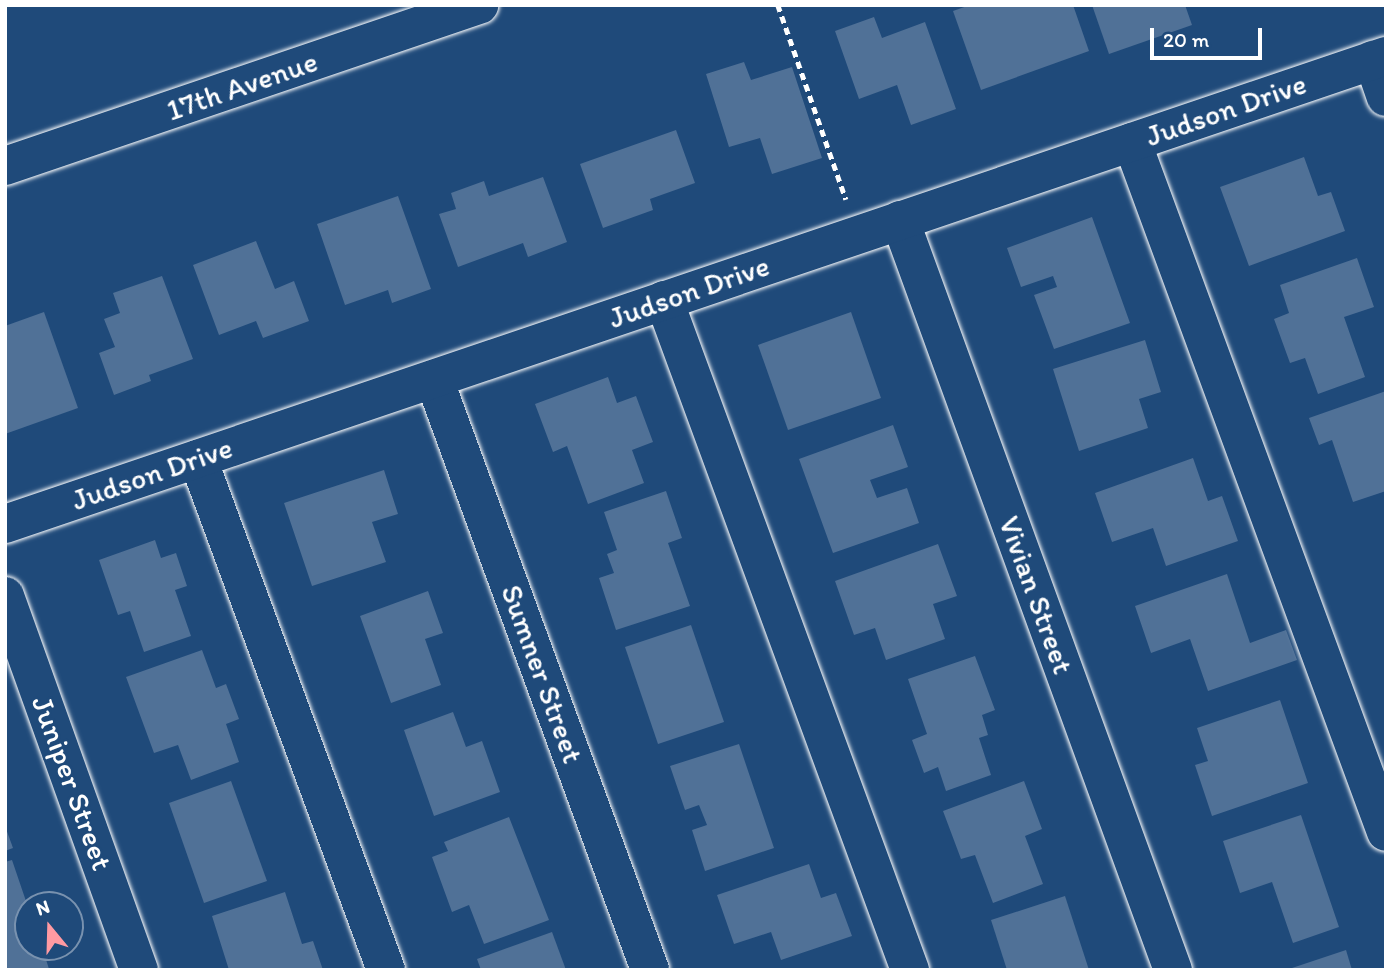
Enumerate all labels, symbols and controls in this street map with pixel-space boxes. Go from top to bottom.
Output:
scale bar [1153,14,1265,58]
text: 20 m [1163,27,1209,52]
street label: 17th Avenue [162,44,322,128]
street label: Judson Drive [1141,66,1311,154]
street label: Judson Drive [604,248,774,336]
street label: Judson Drive [67,430,237,518]
street label: Vivian Street [991,512,1081,678]
street label: Sumner Street [493,580,591,768]
street label: Juniper Street [24,691,120,875]
north arrow [14,891,84,961]
text: N [33,895,52,921]

